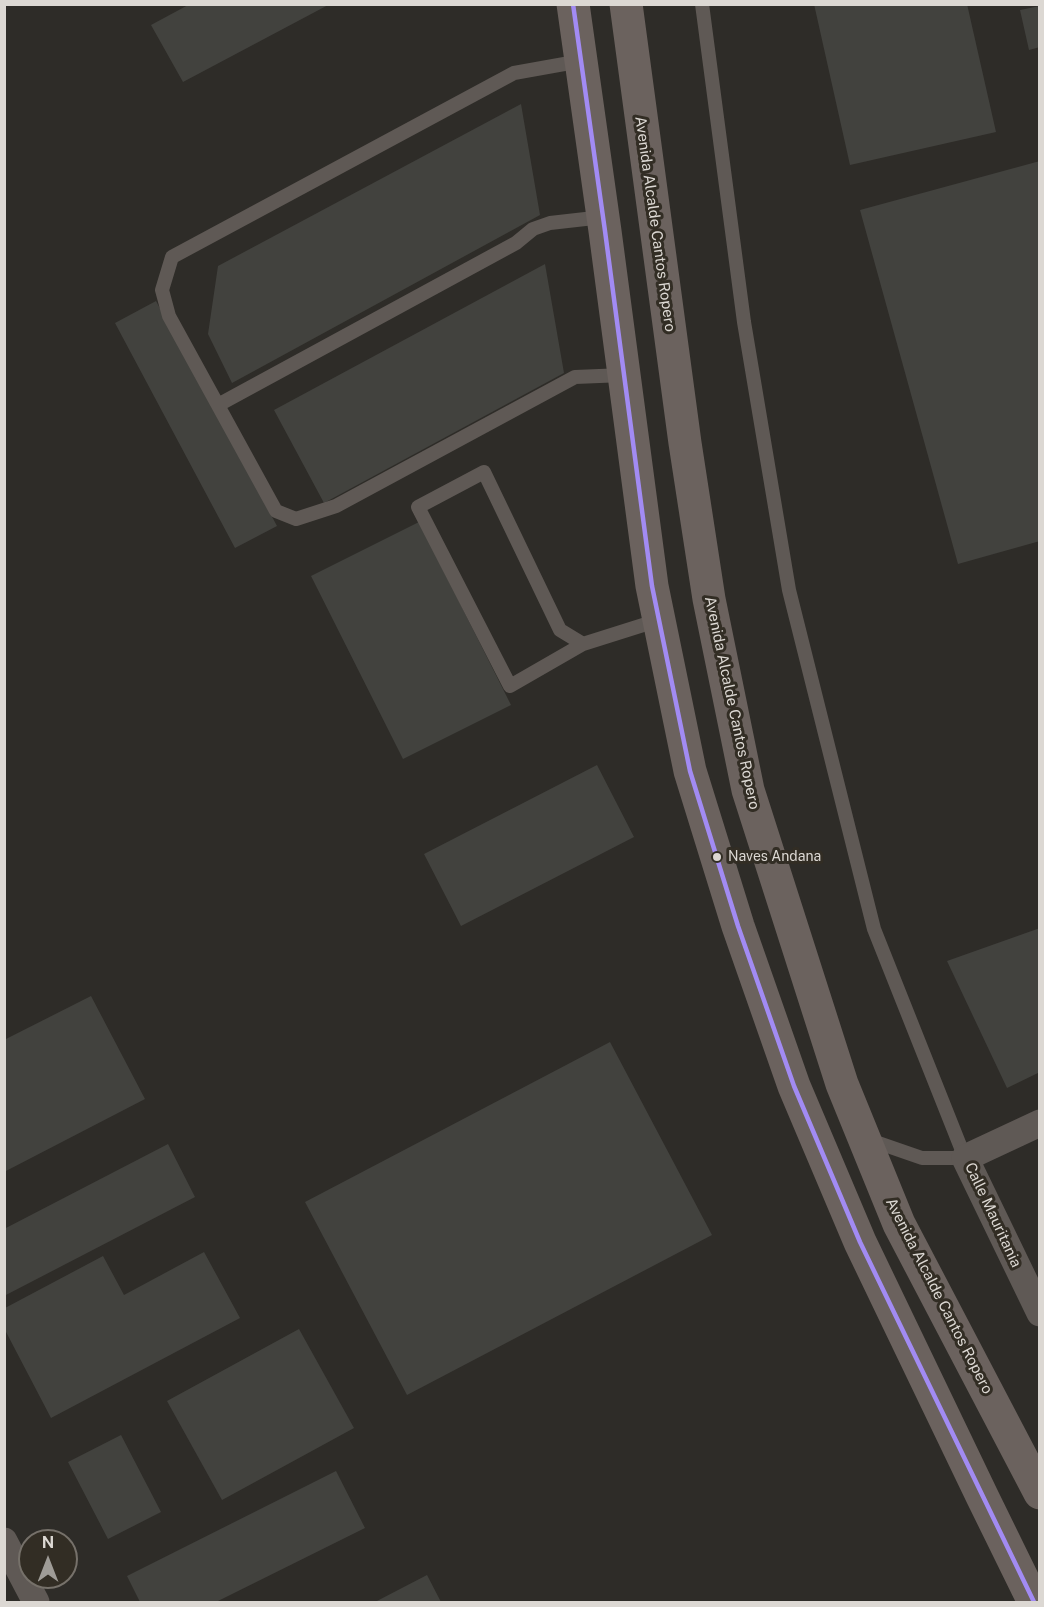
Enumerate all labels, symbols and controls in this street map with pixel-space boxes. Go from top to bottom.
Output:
street label: Avenida Alcalde Cantos Ropero [631,115,679,333]
street label: Avenida Alcalde Cantos Ropero [701,595,763,811]
place label: Naves Andana [728,849,821,865]
marker: Naves Andana [711,851,723,863]
street label: Calle Mauritania [961,1160,1025,1270]
street label: Avenida Alcalde Cantos Ropero [882,1195,996,1397]
north arrow [18,1529,78,1589]
text: N [42,1533,54,1552]

